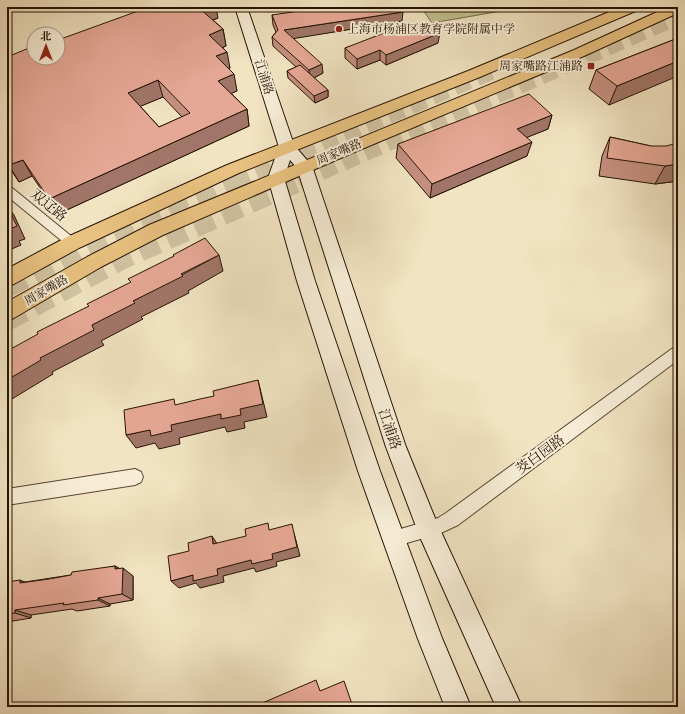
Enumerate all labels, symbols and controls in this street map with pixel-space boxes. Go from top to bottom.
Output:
place label: 上海市杨浦区教育学院附属中学 [347,22,515,37]
marker: 上海市杨浦区教育学院附属中学 [334,24,344,34]
north arrow [26,26,66,66]
text: 北 [41,30,52,43]
street label: 江浦路 [251,58,276,97]
place label: 周家嘴路江浦路 [499,59,583,74]
marker: 周家嘴路江浦路 [586,61,596,71]
street label: 周家嘴路 [314,136,364,169]
street label: 双辽路 [27,186,70,225]
street label: 周家嘴路 [22,272,71,309]
street label: 江浦路 [375,407,404,452]
street label: 茭白园路 [513,431,568,478]

